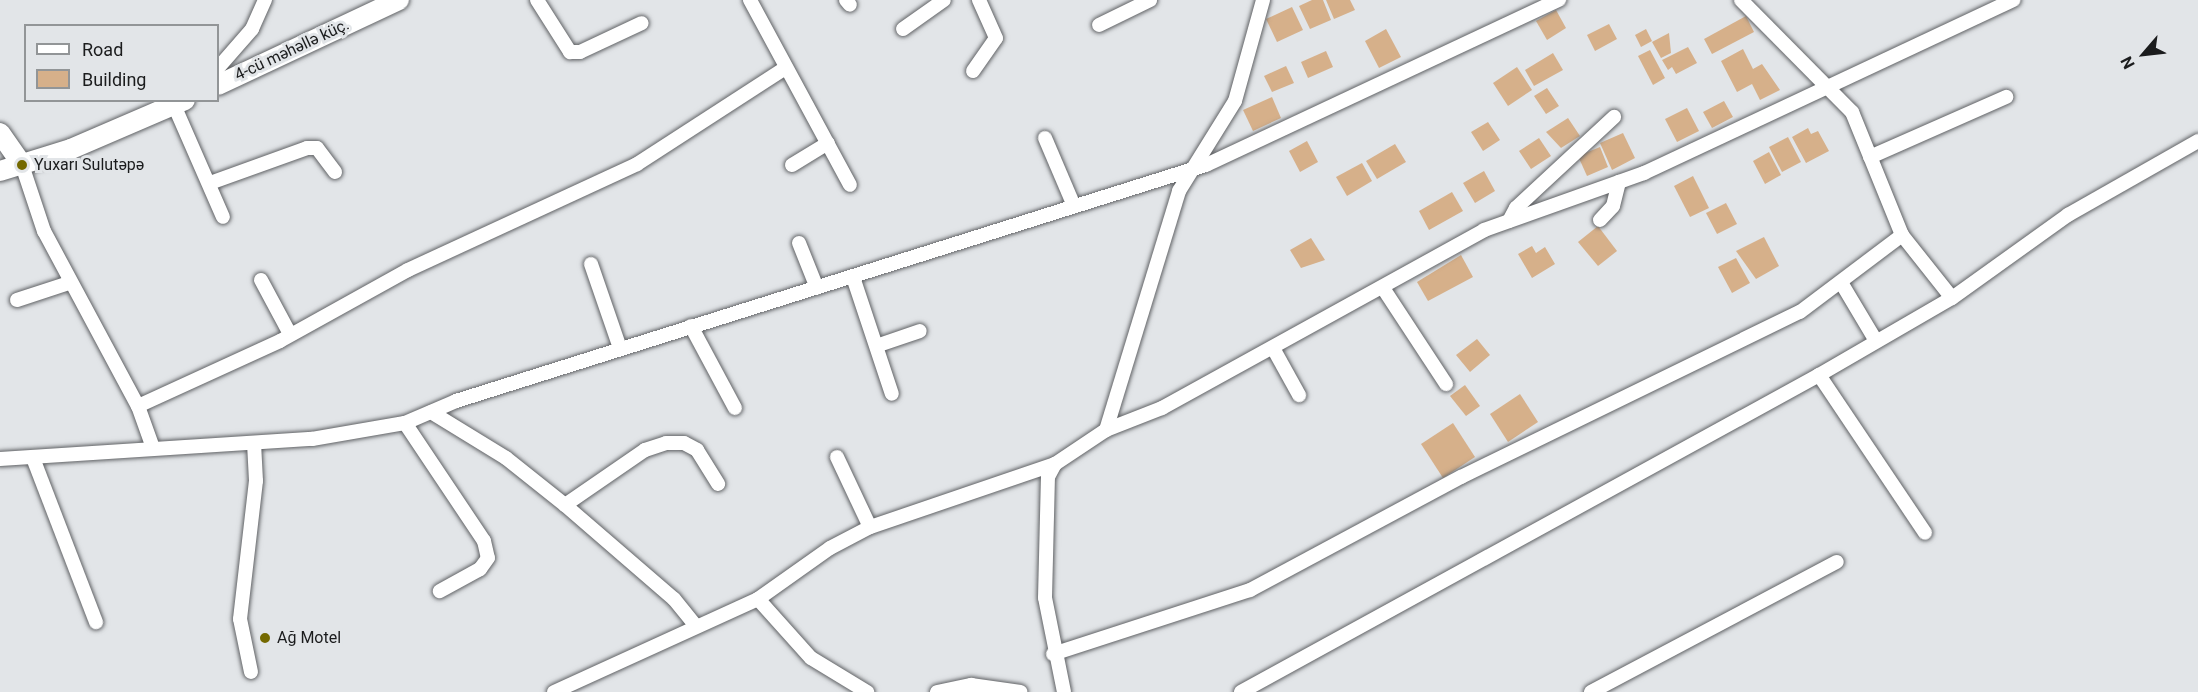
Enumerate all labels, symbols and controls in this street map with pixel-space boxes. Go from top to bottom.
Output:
street label: 4-cü məhəllə küç. [232,15,352,85]
legend [24,24,219,102]
north arrow [2114,24,2174,84]
text: Road [82,39,123,60]
text: N [2117,53,2139,72]
text: Building [82,69,146,90]
place label: Yuxarı Sulutəpə [34,155,144,175]
marker: Yuxarı Sulutəpə [15,158,29,172]
place label: Ağ Motel [277,628,341,648]
marker: Ağ Motel [258,631,272,645]

